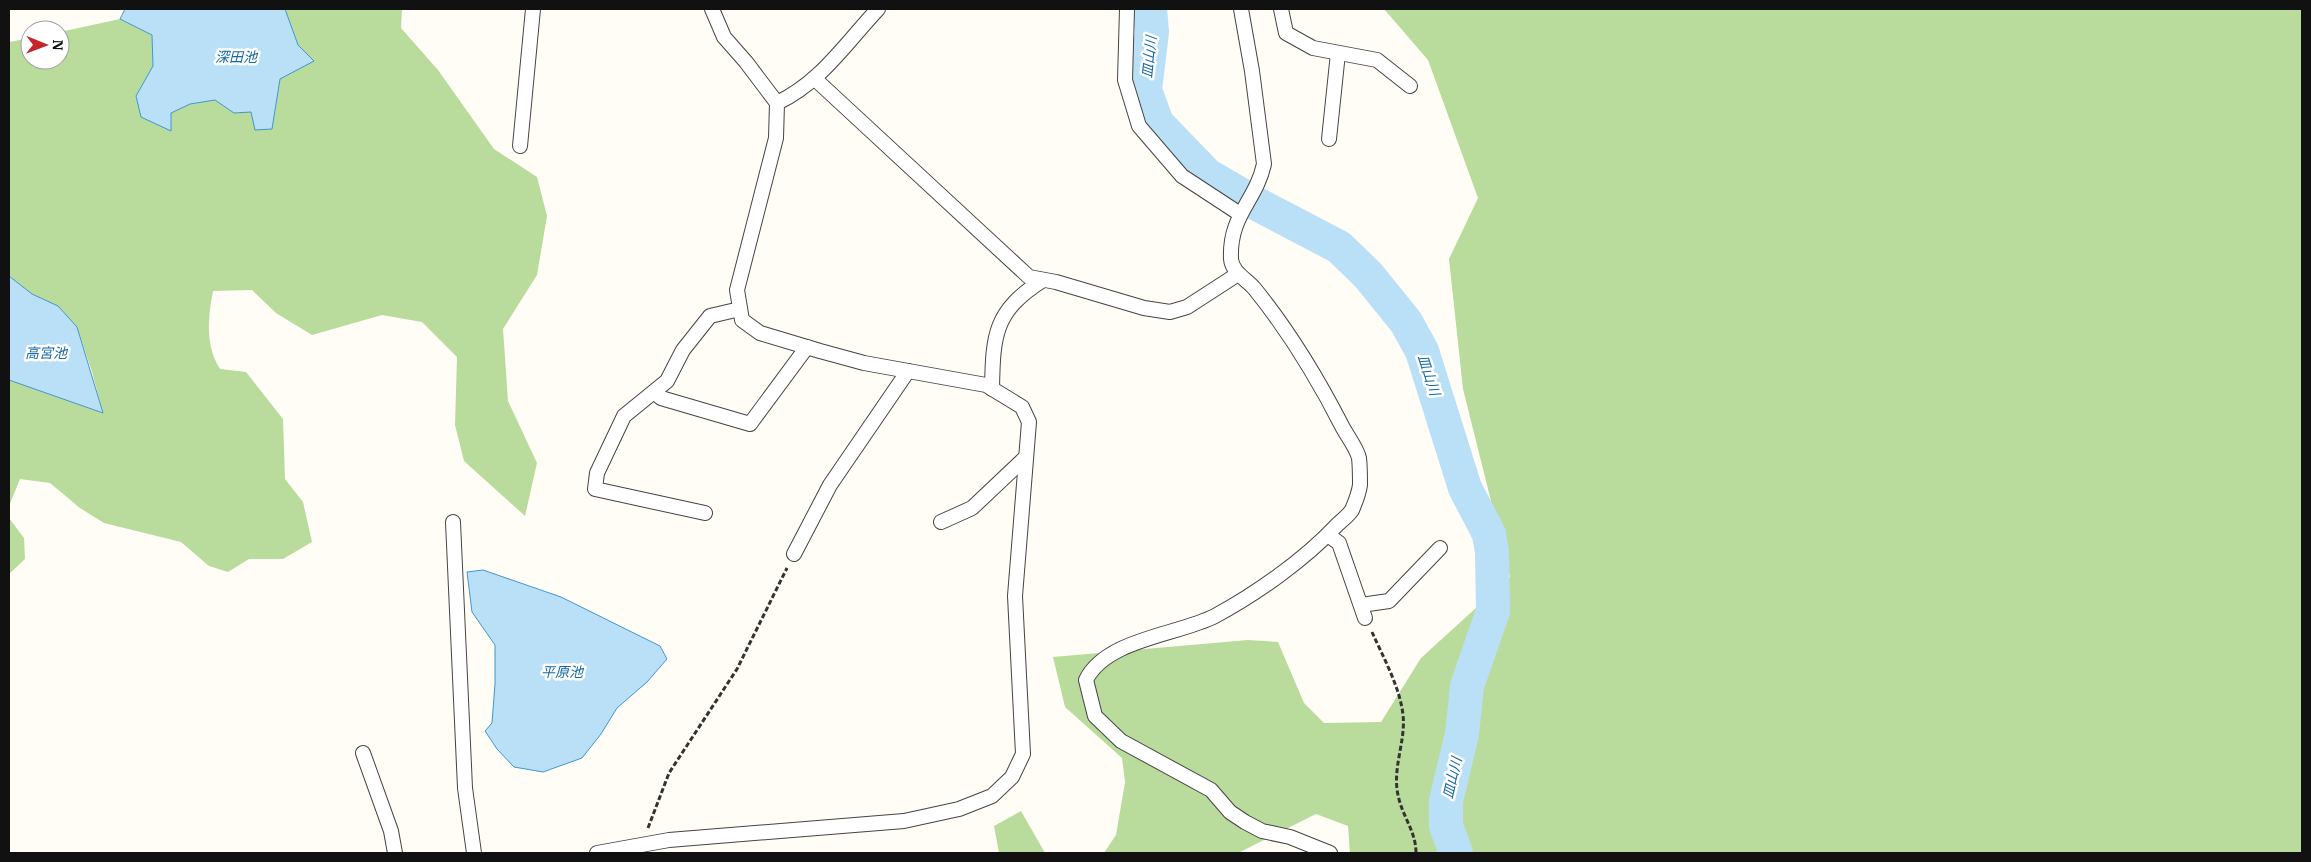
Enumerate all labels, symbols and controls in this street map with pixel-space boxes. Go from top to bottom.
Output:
north arrow [20,20,70,70]
water label: 皿山川 [1138,33,1160,79]
text: N [49,40,67,51]
water label: 深田池 [215,48,259,66]
water label: 高宮池 [25,344,69,362]
water label: 皿山川 [1414,352,1445,400]
water label: 平原池 [541,663,585,681]
water label: 皿山川 [1439,754,1466,800]

